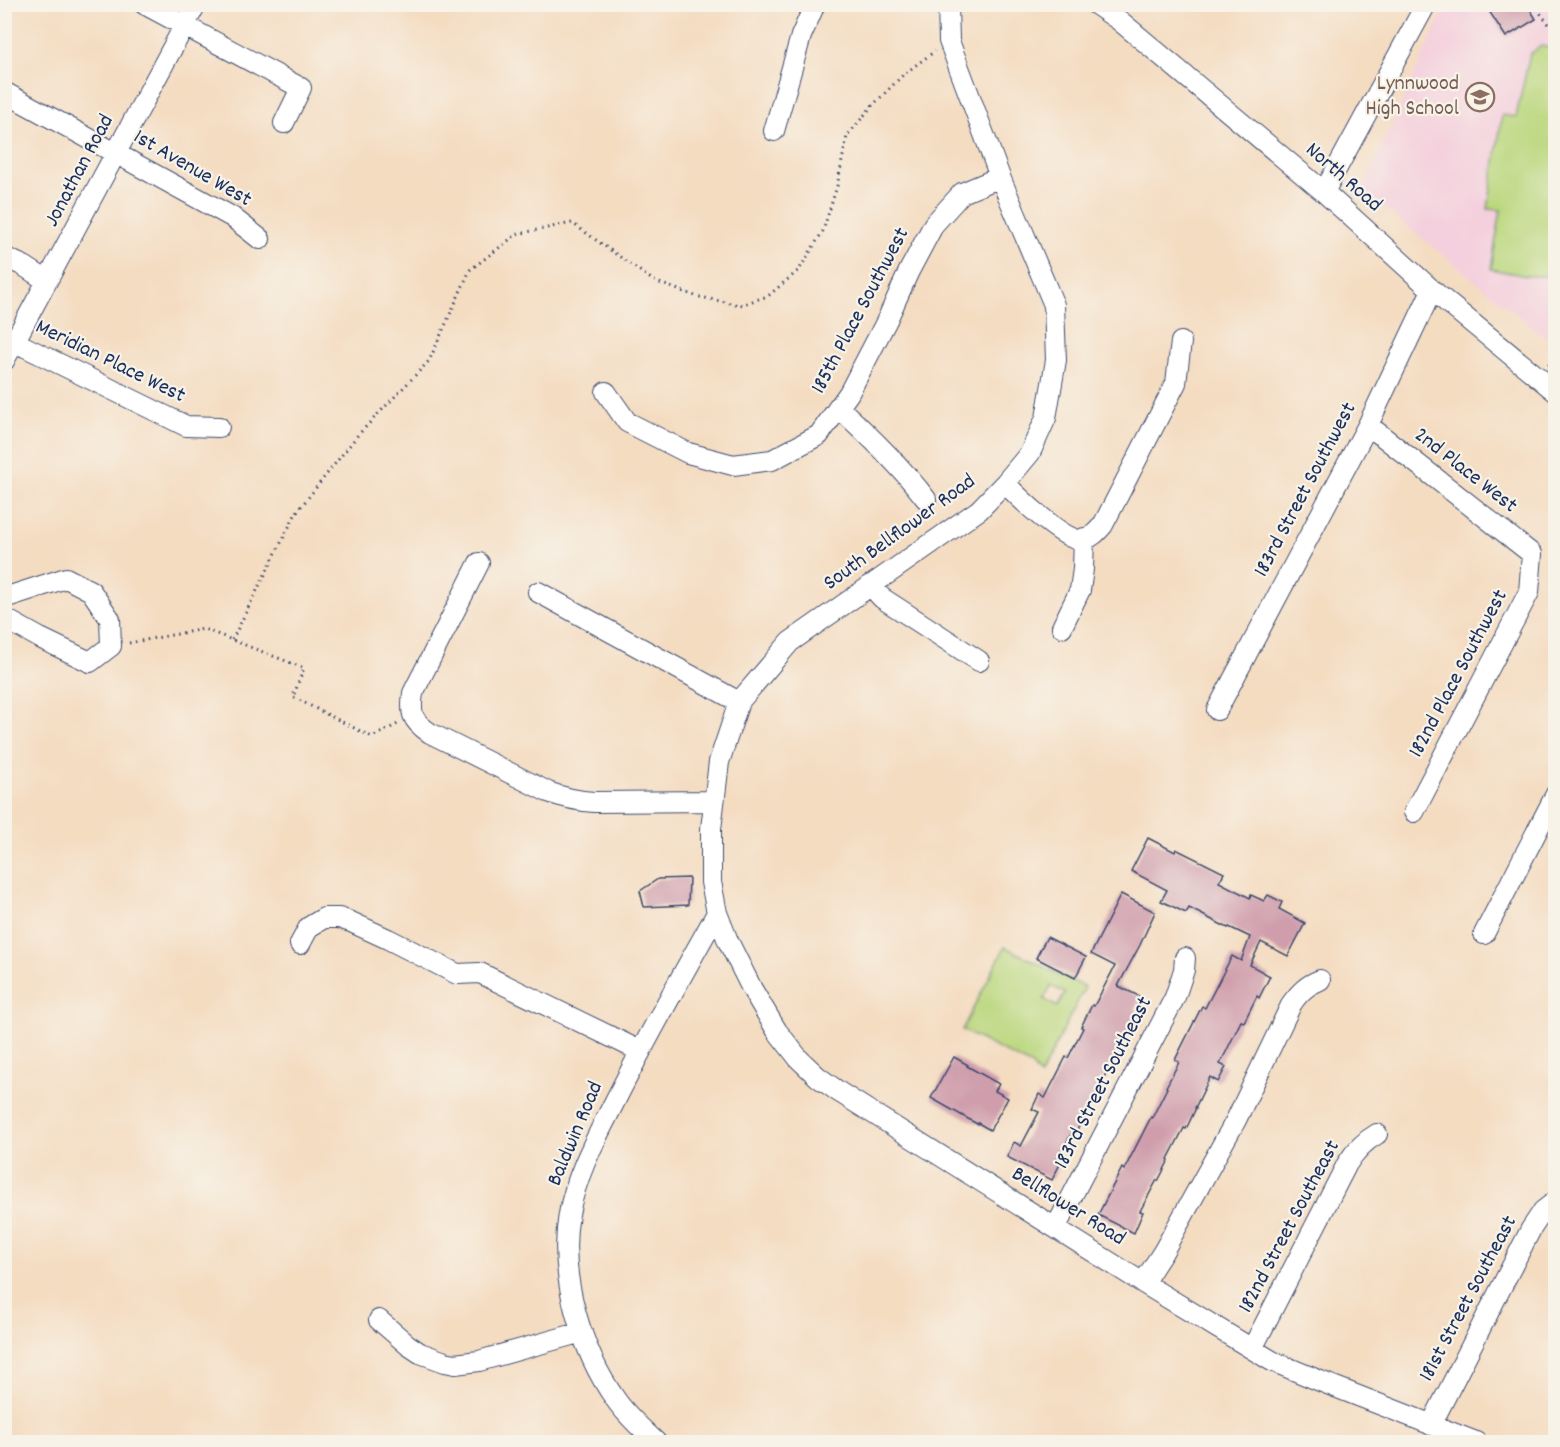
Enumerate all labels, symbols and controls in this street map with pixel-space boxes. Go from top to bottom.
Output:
place label: Lynnwood High School [1366,69,1459,125]
school or university icon: Lynnwood High School [1464,81,1496,113]
street label: Jonathan Road [37,109,123,233]
street label: 1st Avenue West [127,123,257,215]
street label: North Road [1298,136,1388,220]
street label: 185th Place Southwest [804,222,918,400]
street label: Meridian Place West [30,312,190,412]
street label: 183rd Street Southwest [1247,397,1365,583]
street label: 2nd Place West [1407,421,1523,521]
street label: South Bellflower Road [817,467,983,599]
street label: 182nd Place Southwest [1402,584,1516,764]
street label: 183rd Street Southeast [1047,991,1161,1175]
street label: Baldwin Road [540,1077,612,1191]
street label: 182nd Street Southeast [1231,1135,1349,1319]
street label: Bellflower Road [1005,1160,1131,1254]
street label: 181st Street Southeast [1412,1211,1526,1387]

